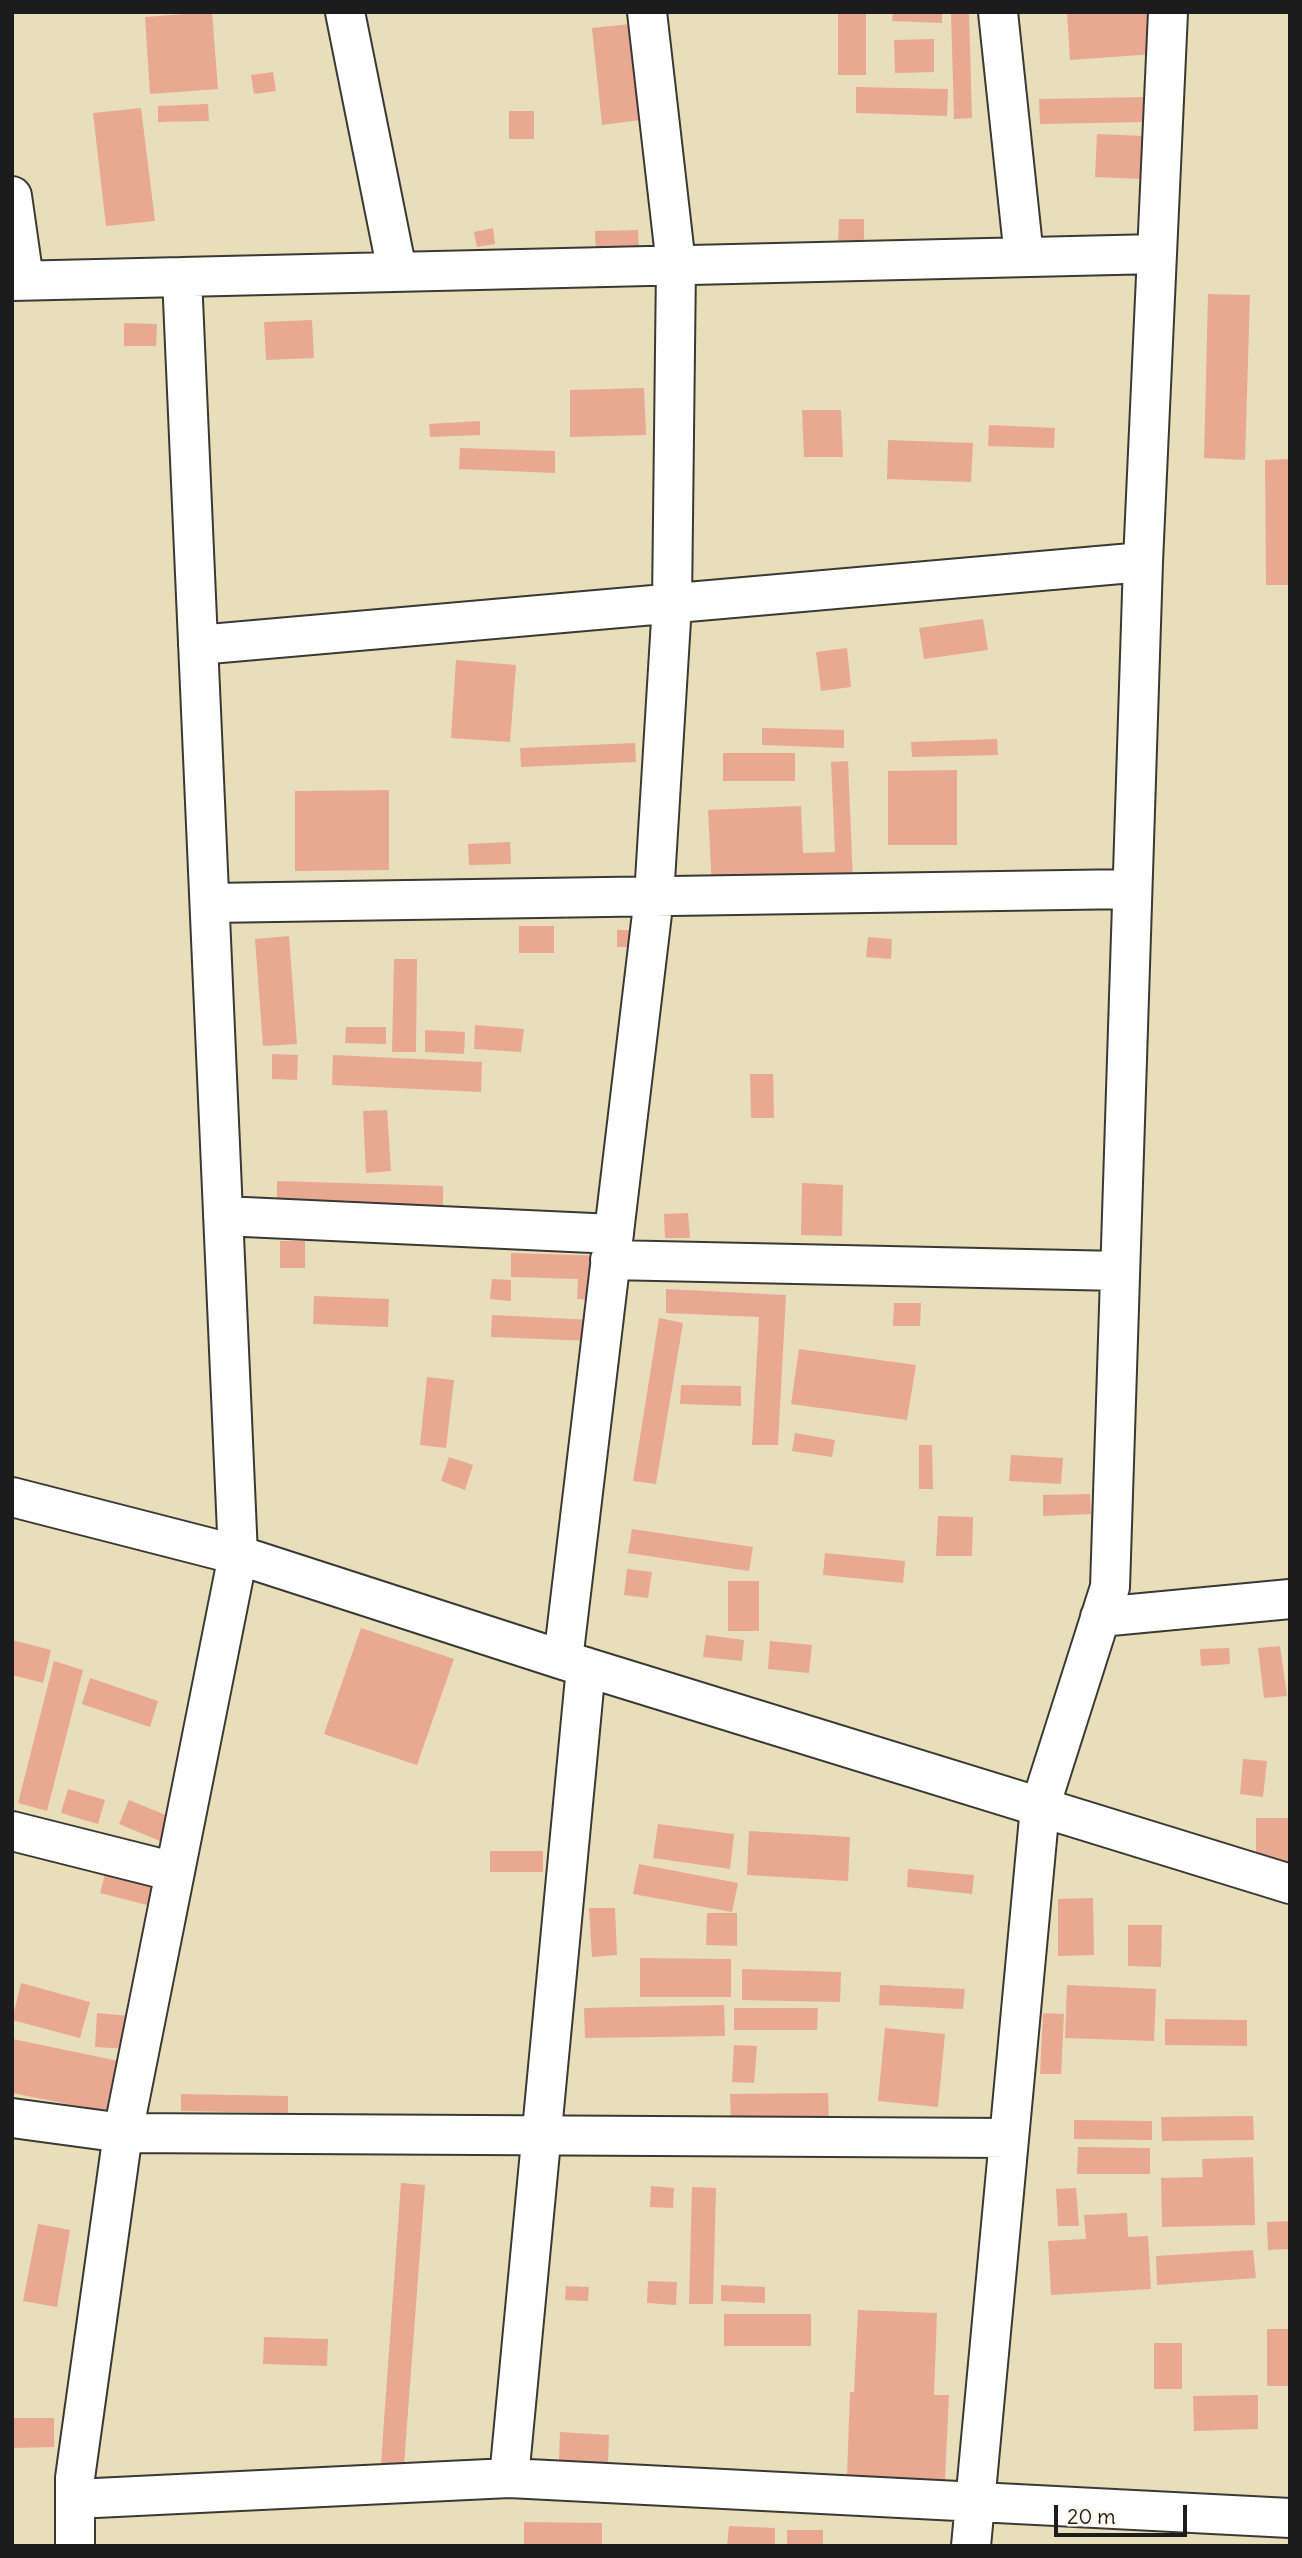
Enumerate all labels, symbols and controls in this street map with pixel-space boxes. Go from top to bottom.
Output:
scale bar [1057,2492,1190,2536]
text: 20 m [1067,2503,1116,2530]

